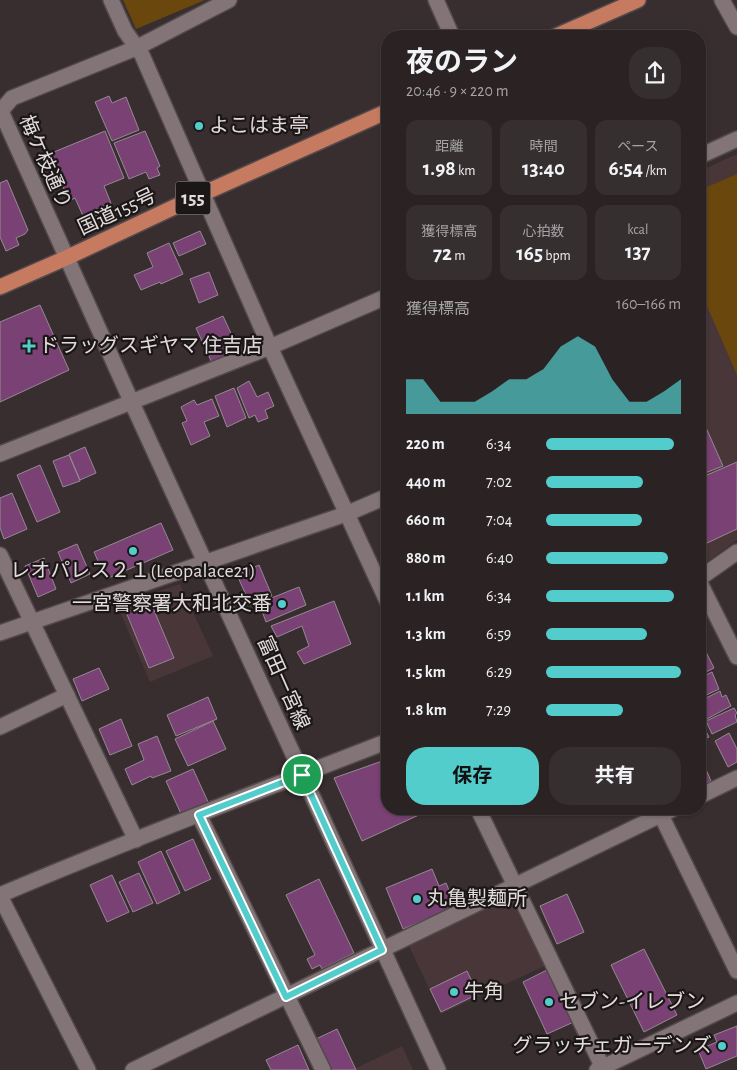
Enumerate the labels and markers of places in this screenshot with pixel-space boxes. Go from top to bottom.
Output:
place label: よこはま亭 [209,115,309,136]
marker: よこはま亭 [193,120,205,132]
place label: ドラッグスギヤマ 住吉店 [39,334,262,356]
marker: ドラッグスギヤマ 住吉店 [23,340,35,352]
marker: レオパレス２１(Leopalace21) [127,545,139,557]
place label: レオパレス２１(Leopalace21) [10,560,256,581]
place label: 一宮警察署大和北交番 [72,593,272,614]
marker: 一宮警察署大和北交番 [276,598,288,610]
pin [281,754,323,796]
place label: 丸亀製麺所 [427,887,527,909]
marker: 丸亀製麺所 [411,893,423,905]
place label: 牛角 [464,981,504,1002]
marker: 牛角 [448,986,460,998]
place label: セブン-イレブン [559,990,705,1012]
marker: セブン-イレブン [543,996,555,1008]
place label: グラッチェガーデンズ [512,1034,712,1056]
marker: グラッチェガーデンズ [716,1040,728,1052]

